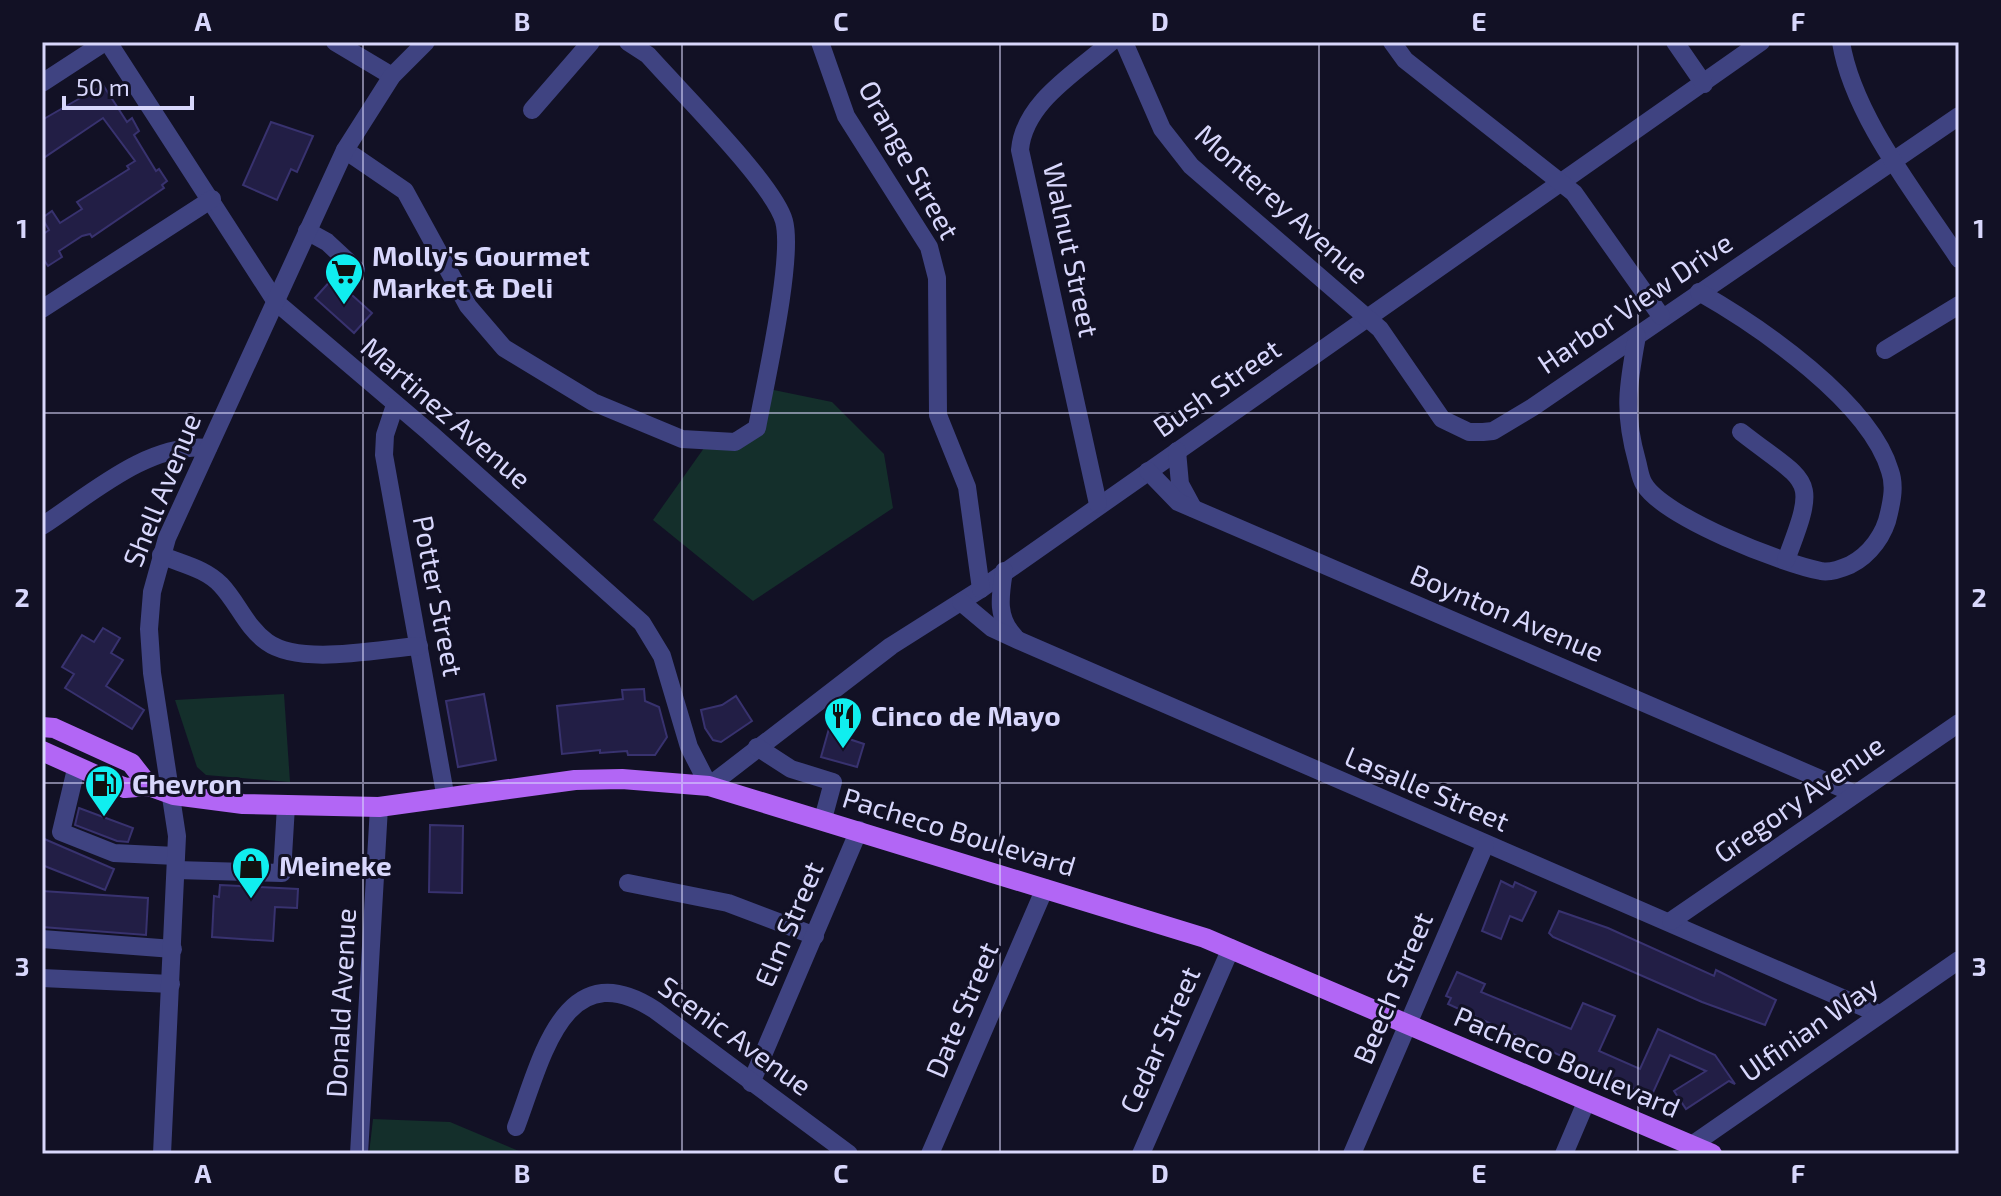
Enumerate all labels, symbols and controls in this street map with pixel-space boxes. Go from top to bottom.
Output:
text: A [195,5,212,36]
text: B [514,5,530,36]
text: C [833,5,849,36]
text: D [1151,5,1169,36]
text: E [1471,5,1487,36]
text: F [1791,5,1805,36]
scale bar [64,60,192,110]
text: 50 m [76,72,130,101]
street label: Orange Street [852,74,967,245]
street label: Monterey Avenue [1189,116,1376,290]
street label: Walnut Street [1037,160,1107,340]
text: 1 [16,212,28,243]
text: 1 [1973,212,1985,243]
street label: Harbor View Drive [1531,224,1738,380]
place label: Molly's Gourmet Market & Deli [372,238,590,304]
supermarket icon: Molly's Gourmet Market & Deli [323,251,365,306]
street label: Martinez Avenue [355,329,538,495]
street label: Bush Street [1146,331,1287,444]
street label: Shell Avenue [115,408,207,571]
street label: Potter Street [407,512,471,679]
street label: Boynton Avenue [1406,556,1609,668]
text: 2 [14,581,30,612]
text: 2 [1971,581,1987,612]
restaurant icon: Cinco de Mayo [822,695,864,750]
place label: Cinco de Mayo [871,698,1061,732]
street label: Gregory Avenue [1707,727,1890,869]
street label: Lasalle Street [1340,738,1515,838]
fuel station icon: Chevron [83,763,125,818]
place label: Chevron [132,766,242,800]
street label: Pacheco Boulevard [839,779,1080,883]
shop icon: Meineke [230,845,272,900]
place label: Meineke [279,848,392,882]
street label: Elm Street [747,856,830,991]
street label: Donald Avenue [318,907,362,1099]
street label: Beech Street [1345,907,1439,1069]
street label: Date Street [917,937,1005,1082]
text: 3 [15,950,29,981]
text: 3 [1972,950,1986,981]
street label: Cedar Street [1112,961,1207,1118]
street label: Scenic Avenue [653,968,819,1102]
street label: Ulfinian Way [1733,968,1884,1088]
street label: Pacheco Boulevard [1449,998,1685,1124]
text: A [195,1157,212,1188]
text: B [514,1157,530,1188]
text: C [833,1157,849,1188]
text: D [1151,1157,1169,1188]
text: E [1471,1157,1487,1188]
text: F [1791,1157,1805,1188]

